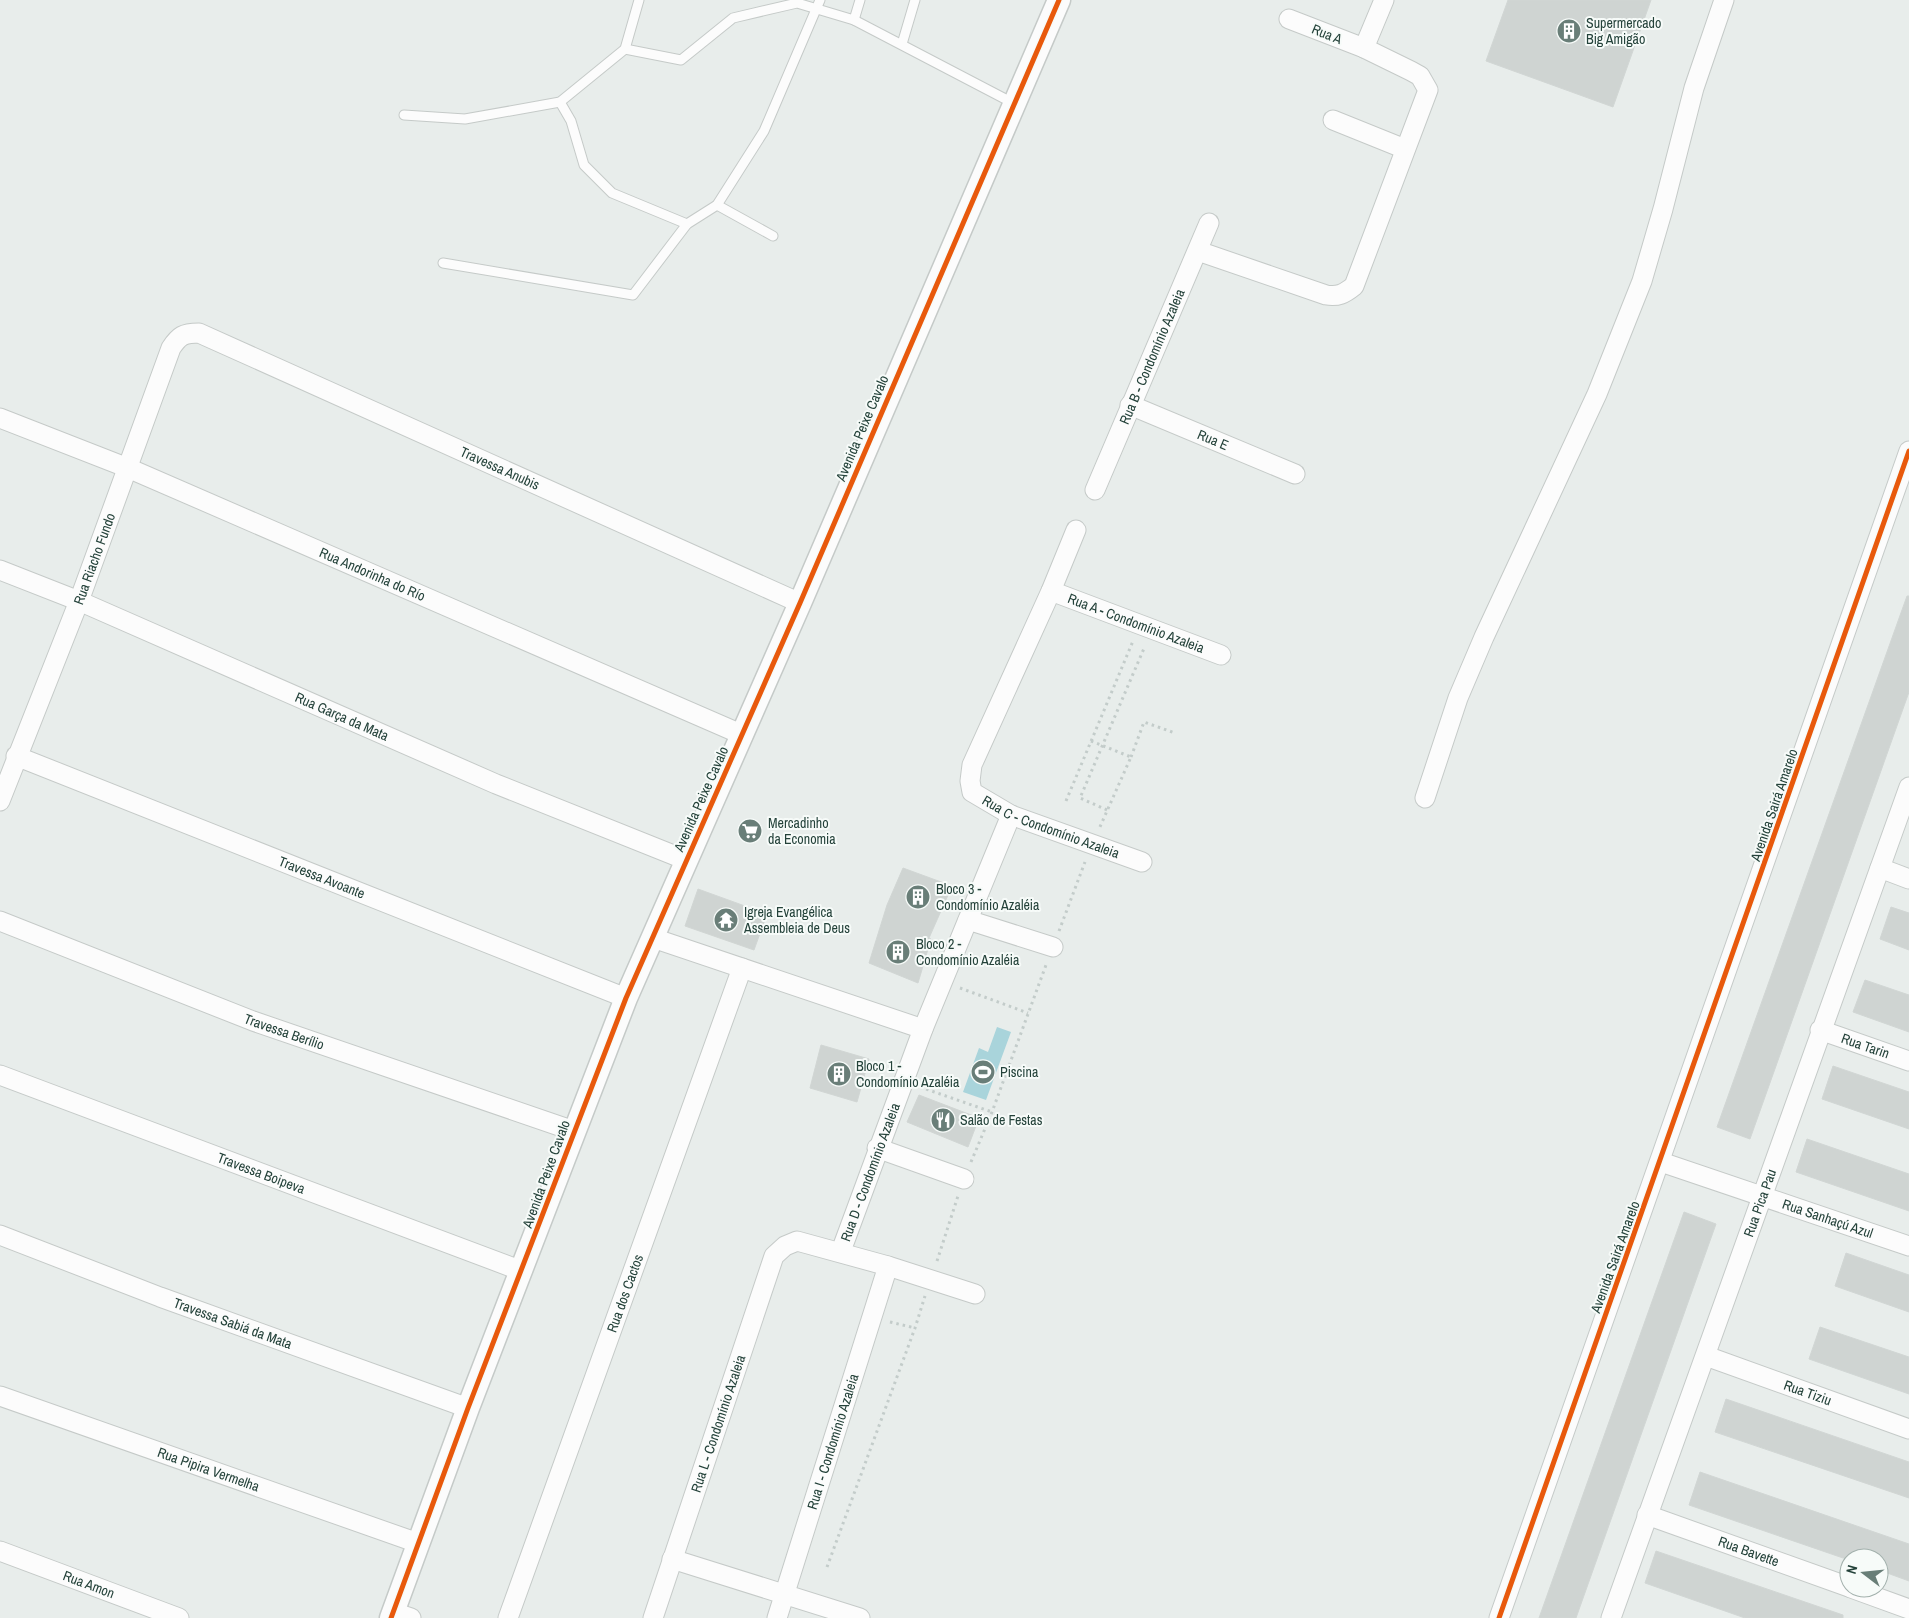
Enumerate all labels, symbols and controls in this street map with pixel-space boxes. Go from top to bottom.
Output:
place label: Supermercado Big Amigão [1586,14,1661,48]
building icon: Supermercado Big Amigão [1556,18,1582,44]
street label: Rua A [1309,20,1345,48]
street label: Rua B - Condomínio Azaleia [1115,286,1189,427]
street label: Avenida Peixe Cavalo [831,372,892,485]
street label: Rua E [1195,425,1231,454]
street label: Travessa Anubis [457,443,543,494]
street label: Rua Riacho Fundo [69,510,119,607]
street label: Rua Andorinha do Río [317,543,428,605]
street label: Rua A - Condomínio Azaleia [1065,589,1207,657]
street label: Rua Garça da Mata [292,688,392,745]
street label: Avenida Peixe Cavalo [669,744,732,855]
street label: Avenida Sairá Amarelo [1746,746,1802,865]
street label: Rua C - Condomínio Azaleia [979,791,1122,862]
place label: Mercadinho da Economia [768,814,836,848]
supermarket icon: Mercadinho da Economia [737,818,763,844]
street label: Travessa Avoante [276,852,368,903]
place label: Bloco 3 - Condomínio Azaléia [936,880,1040,914]
building icon: Bloco 3 - Condomínio Azaléia [905,884,931,910]
place label: Igreja Evangélica Assembleia de Deus [743,903,850,937]
temple icon: Igreja Evangélica Assembleia de Deus [713,907,739,933]
place label: Bloco 2 - Condomínio Azaléia [916,935,1020,969]
building icon: Bloco 2 - Condomínio Azaléia [885,939,911,965]
street label: Travessa Berílio [242,1009,326,1054]
street label: Rua Tarin [1839,1029,1892,1062]
place label: Bloco 1 - Condomínio Azaléia [856,1057,960,1091]
sports icon: Piscina [970,1059,996,1085]
building icon: Bloco 1 - Condomínio Azaléia [826,1061,852,1087]
place label: Piscina [1000,1063,1039,1081]
street label: Rua D - Condomínio Azaleia [836,1100,904,1244]
restaurant icon: Salão de Festas [930,1107,956,1133]
place label: Salão de Festas [960,1111,1043,1129]
street label: Avenida Peixe Cavalo [518,1118,574,1231]
street label: Travessa Boipeva [215,1148,308,1198]
street label: Rua Pica Pau [1739,1166,1780,1239]
street label: Rua Sanhaçú Azul [1780,1195,1875,1242]
street label: Avenida Sairá Amarelo [1586,1199,1644,1316]
street label: Rua dos Cactos [603,1252,647,1335]
street label: Travessa Sabiá da Mata [171,1294,295,1353]
street label: Rua L - Condomínio Azaleia [687,1352,750,1495]
street label: Rua I - Condomínio Azaleia [803,1371,863,1512]
street label: Rua Tiziu [1781,1376,1834,1409]
street label: Rua Pipira Vermelha [155,1443,262,1496]
street label: Rua Bavette [1716,1532,1782,1570]
north arrow [1839,1548,1889,1598]
text: N [1842,1563,1861,1576]
street label: Rua Amon [61,1566,117,1602]

